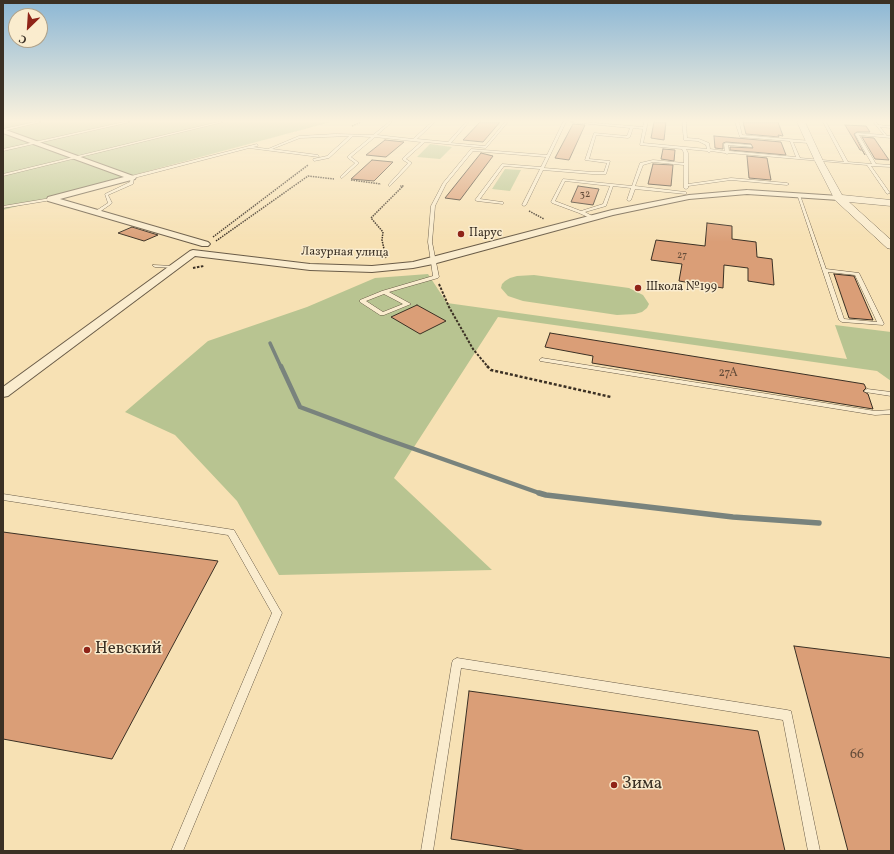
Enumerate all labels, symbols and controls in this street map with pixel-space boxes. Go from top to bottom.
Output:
north arrow [8,8,48,48]
text: С [17,30,30,47]
house number: 32 [580,189,590,201]
place label: Парус [469,227,502,241]
marker: Парус [456,229,466,239]
street label: Лазурная улица [301,245,389,261]
house number: 27 [677,250,687,262]
place label: Школа №199 [646,281,717,295]
marker: Школа №199 [633,283,643,293]
house number: 27А [718,367,738,381]
place label: Невский [95,640,162,660]
marker: Невский [82,645,92,655]
house number: 66 [850,747,864,763]
place label: Зима [622,775,662,795]
marker: Зима [609,780,619,790]

